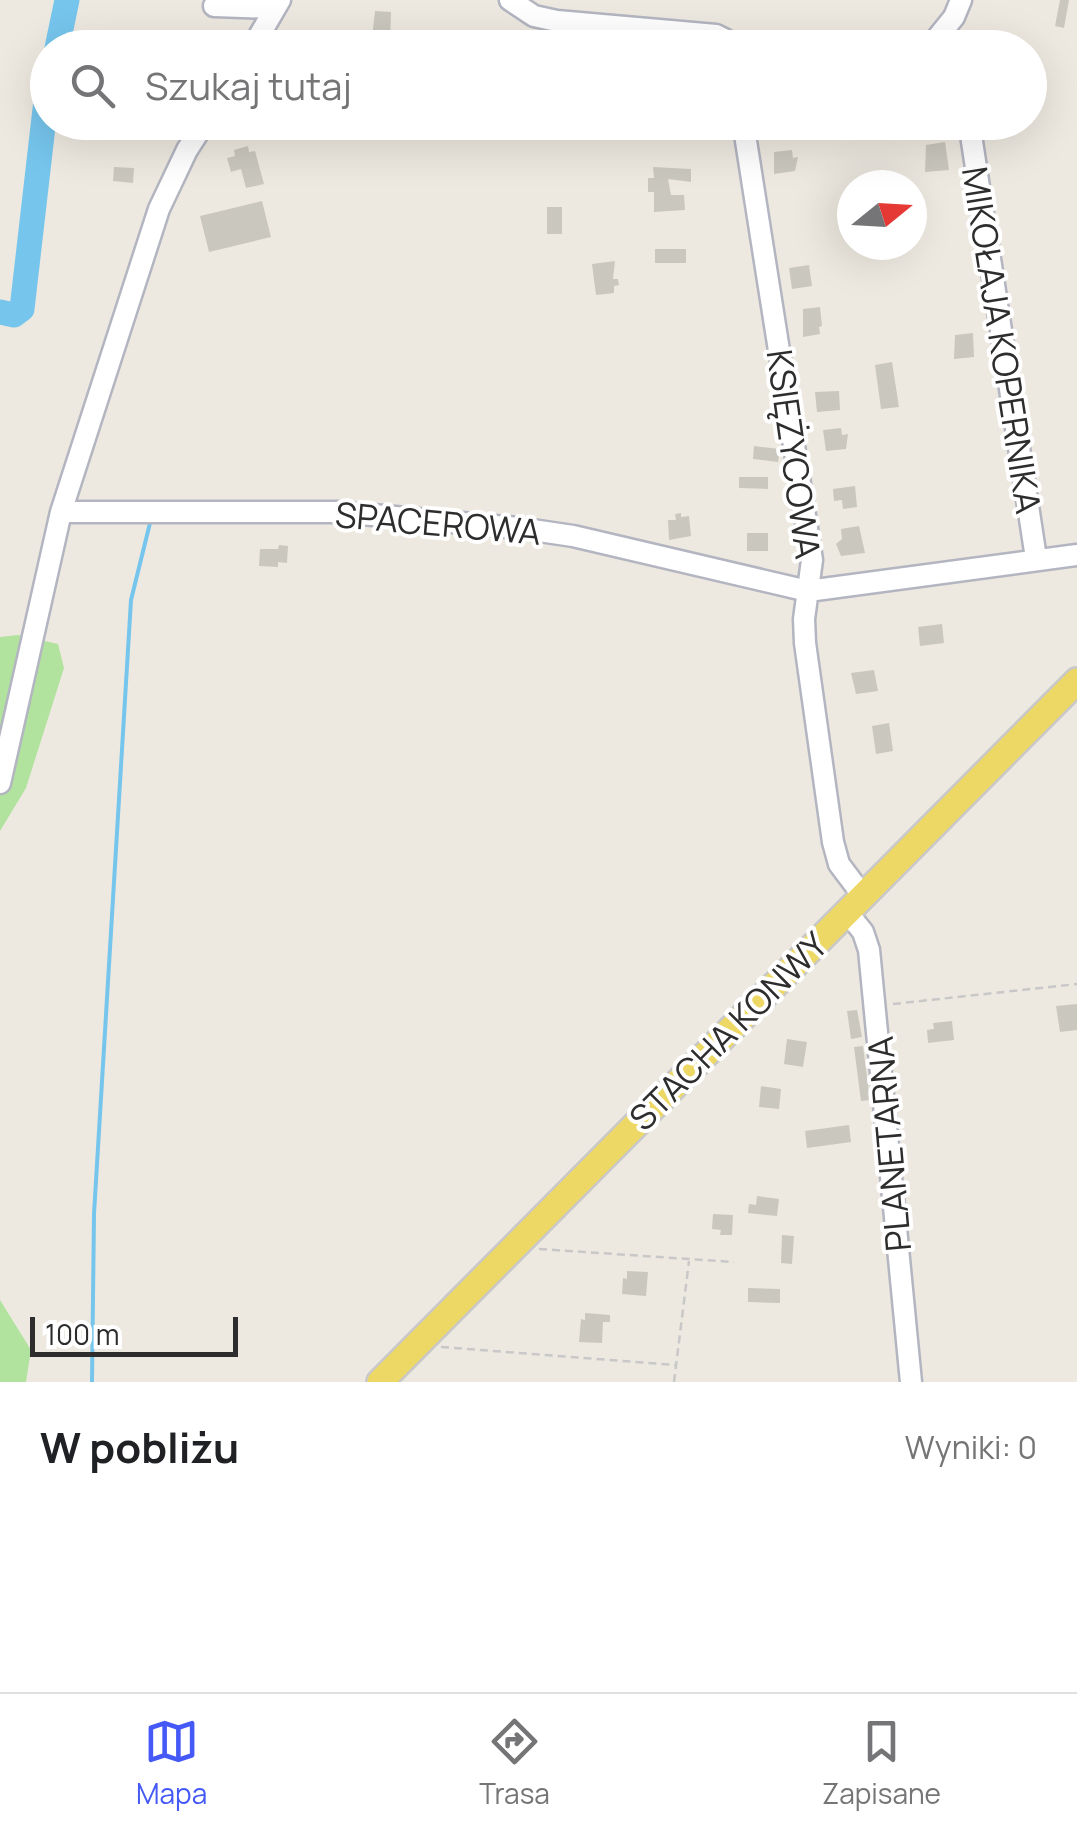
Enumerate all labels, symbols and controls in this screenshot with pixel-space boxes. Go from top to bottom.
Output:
search box [30,30,1047,140]
icon: search [65,58,120,113]
text: Szukaj tutaj [145,59,352,111]
street label: MIKOŁAJA KOPERNIKA [951,163,1053,517]
north arrow [837,170,927,260]
street label: KSIĘŻYCOWA [756,346,832,562]
street label: SPACEROWA [333,490,543,556]
street label: STACHA KONWY [618,921,838,1141]
street label: PLANETARNA [856,1034,922,1254]
scale bar [30,1312,238,1356]
text: 100 m [45,1315,119,1353]
text: W pobliżu [40,1418,239,1476]
text: Wyniki: 0 [905,1425,1037,1469]
tab: Mapa [136,1714,207,1812]
tab: Trasa [479,1714,550,1812]
tab: Zapisane [822,1714,941,1812]

